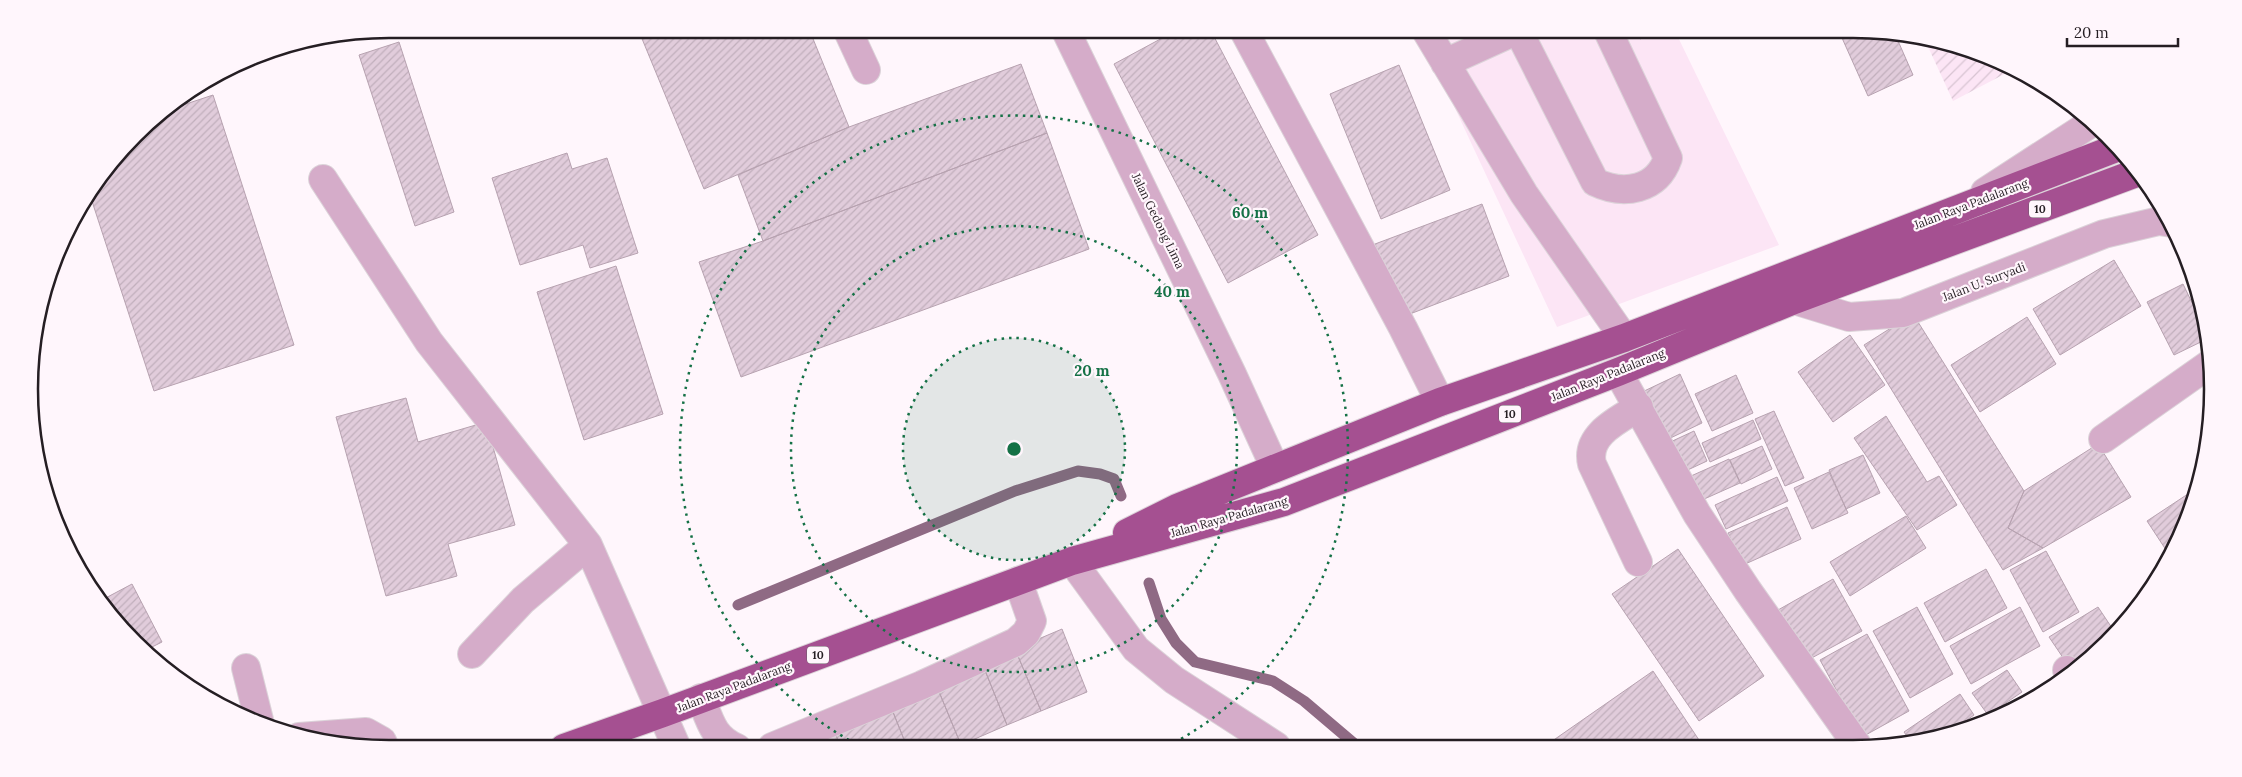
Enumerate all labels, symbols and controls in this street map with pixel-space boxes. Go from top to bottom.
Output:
scale bar [2067,15,2178,47]
text: 20 m [2074,23,2109,42]
street label: Jalan Gedong Lima [1128,170,1188,271]
street label: Jalan Raya Padalarang [1911,175,2030,233]
road number: 10 [2029,200,2051,218]
text: 60 m [1232,203,1268,222]
street label: Jalan U. Suryadi [1939,259,2027,305]
text: 40 m [1154,282,1190,301]
street label: Jalan Raya Padalarang [1548,345,1667,405]
text: 20 m [1074,361,1110,380]
road number: 10 [1499,406,1521,422]
centre of rings [1005,440,1023,458]
street label: Jalan Raya Padalarang [1168,493,1289,541]
road number: 10 [807,646,829,664]
street label: Jalan Raya Padalarang [674,658,793,716]

